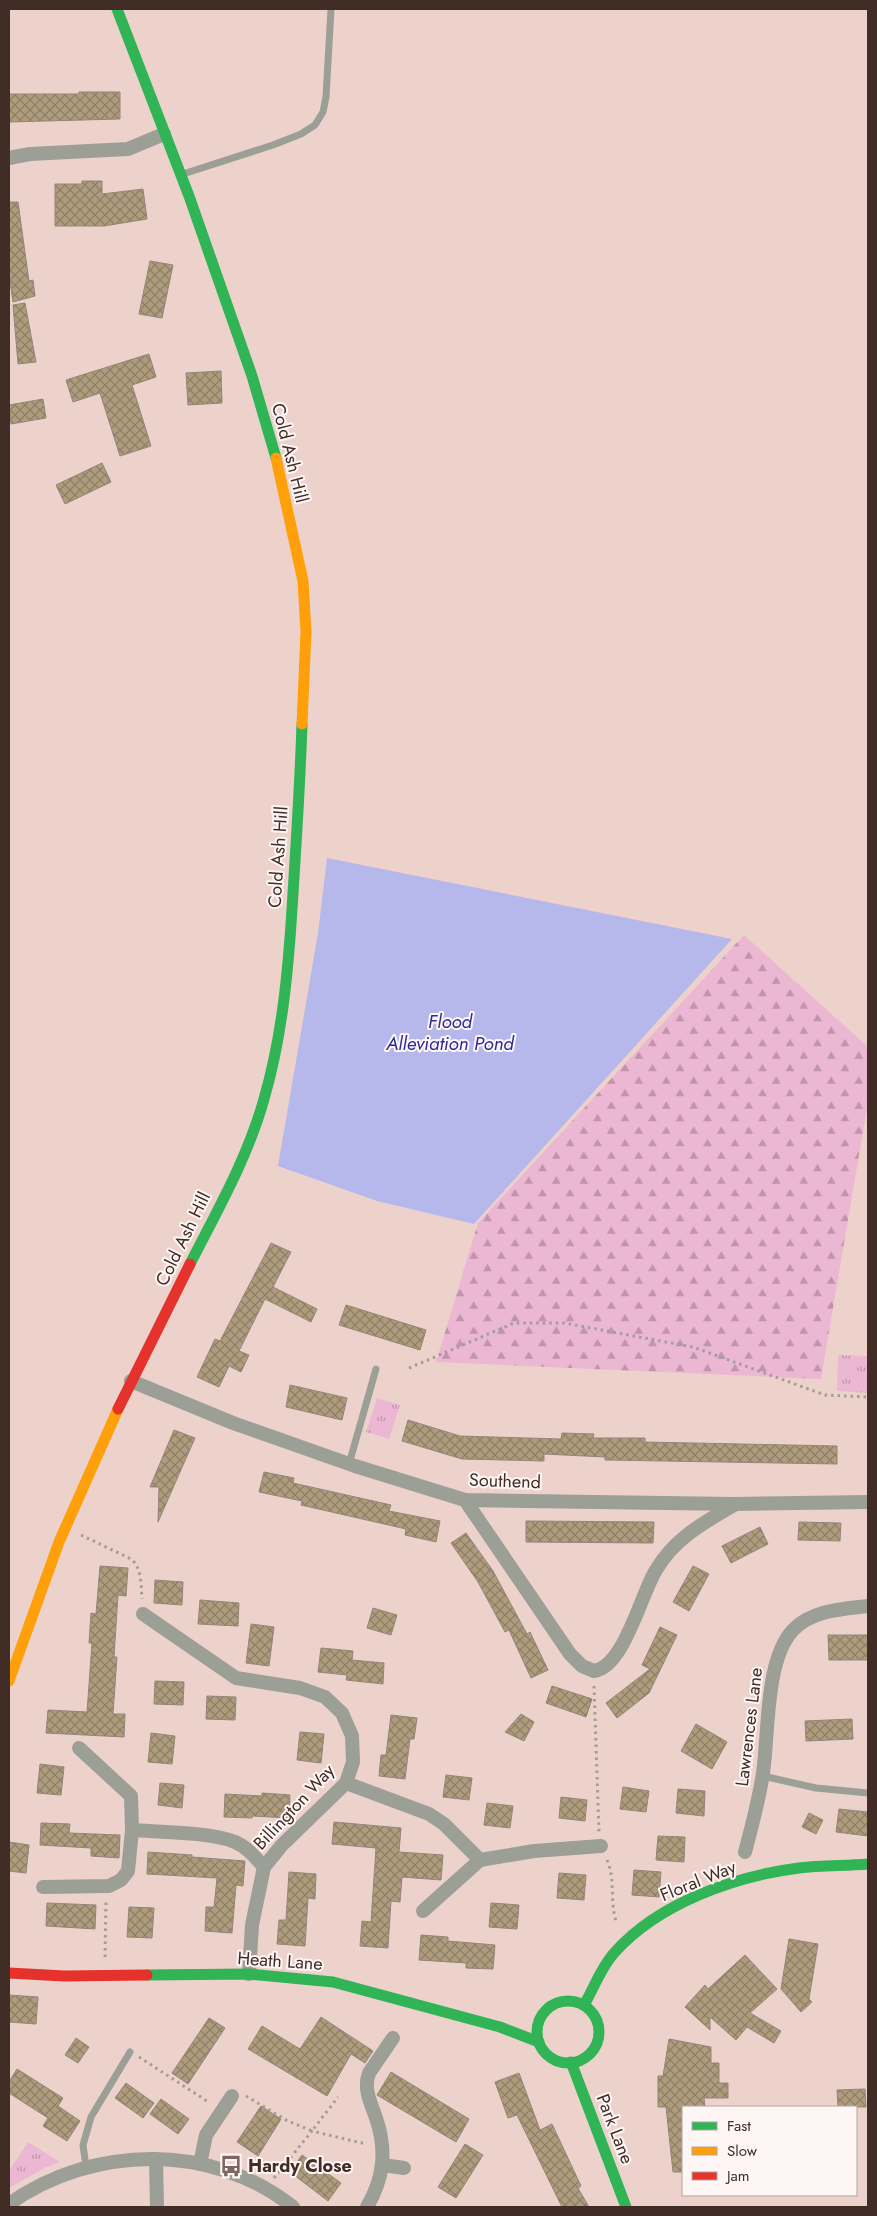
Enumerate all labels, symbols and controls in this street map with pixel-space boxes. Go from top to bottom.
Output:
street label: Cold Ash Hill [265,400,315,506]
street label: Cold Ash Hill [261,805,295,909]
water label: Flood Alleviation Pond [385,1008,515,1057]
street label: Cold Ash Hill [149,1188,217,1290]
street label: Southend [469,1467,541,1495]
street label: Lawrences Lane [729,1666,769,1788]
street label: Billington Way [247,1758,341,1856]
street label: Floral Way [656,1854,740,1908]
street label: Heath Lane [236,1945,324,1977]
street label: Park Lane [590,2090,640,2168]
legend [682,2106,857,2196]
text: Fast [727,2115,751,2137]
text: Slow [727,2140,758,2162]
bus stop icon: Hardy Close [218,2153,244,2179]
place label: Hardy Close [248,2153,352,2179]
text: Jam [725,2165,750,2187]

